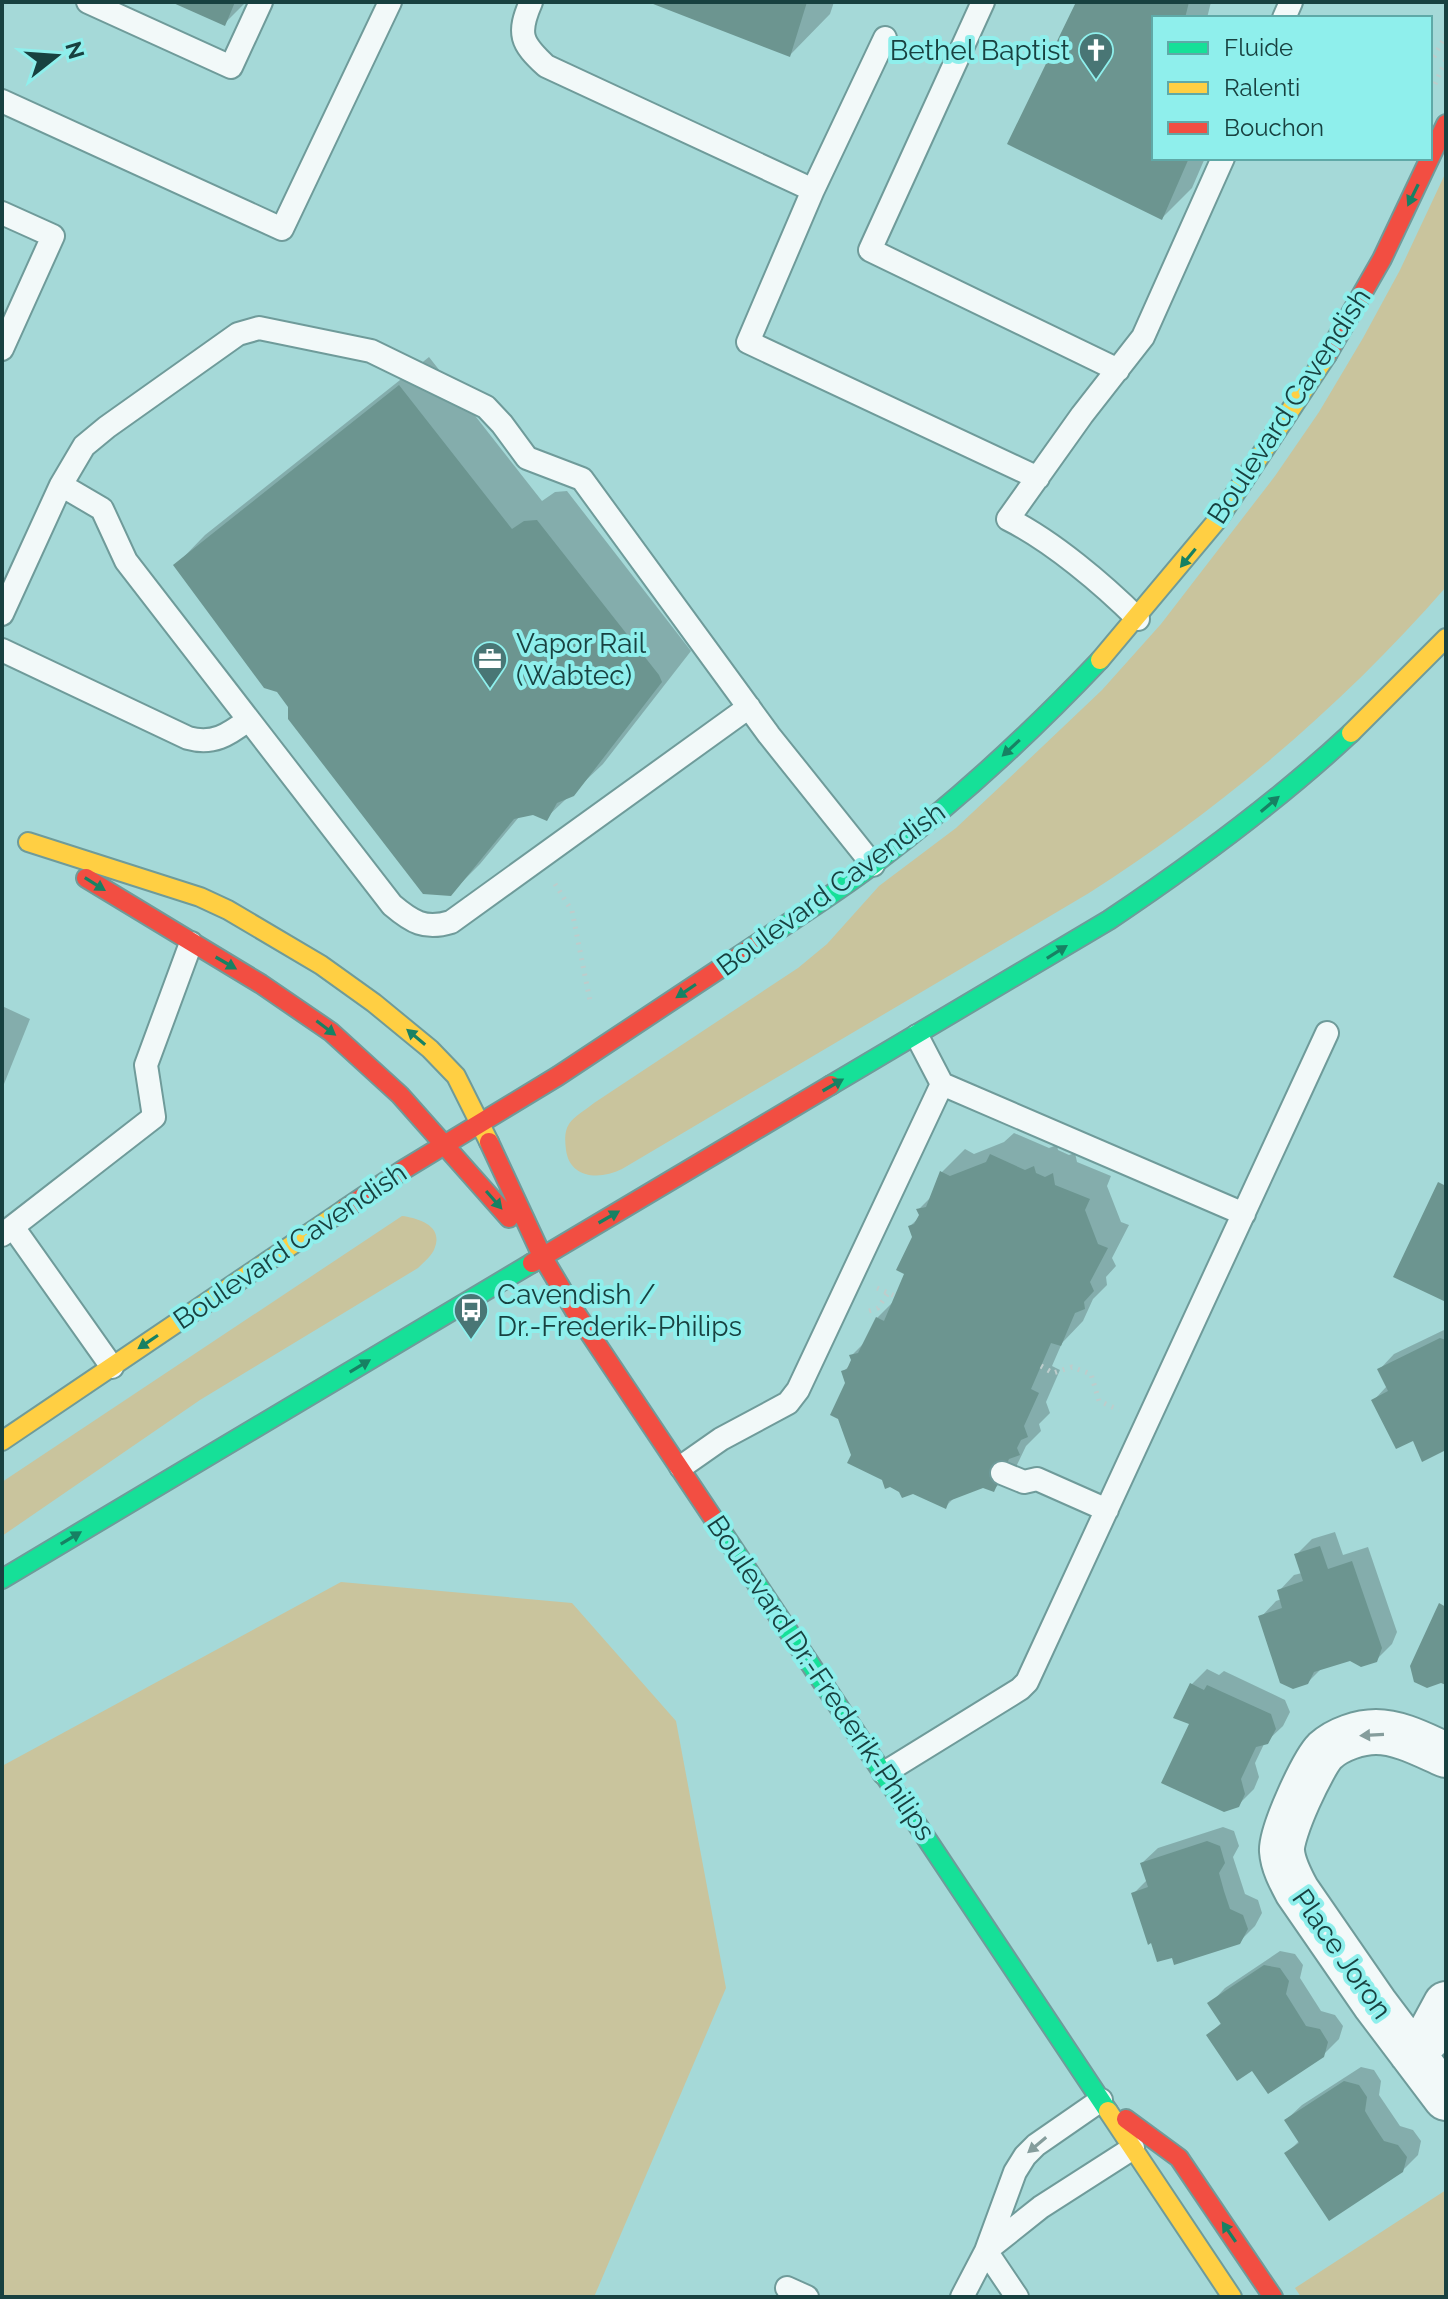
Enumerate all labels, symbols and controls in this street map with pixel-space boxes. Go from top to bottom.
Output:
north arrow [16,16,96,96]
legend [1152,16,1432,160]
church icon: Bethel Baptist [1077,31,1115,81]
text: Fluide [1224,33,1293,62]
place label: Bethel Baptist [890,34,1071,67]
text: N [60,38,90,62]
text: Ralenti [1224,73,1300,102]
text: Bouchon [1224,113,1324,142]
one-way arrow [1407,184,1420,207]
street label: Boulevard Cavendish [1201,282,1377,530]
one-way arrow [1180,548,1197,568]
place label: Vapor Rail (Wabtec) [516,627,646,692]
office icon: Vapor Rail (Wabtec) [471,640,509,690]
one-way arrow [1002,738,1021,756]
street label: Boulevard Cavendish [710,795,952,983]
one-way arrow [1260,796,1280,813]
one-way arrow [84,876,106,890]
one-way arrow [1046,946,1068,960]
one-way arrow [215,956,238,970]
one-way arrow [676,984,697,999]
one-way arrow [315,1020,336,1035]
one-way arrow [406,1029,426,1046]
one-way arrow [822,1078,844,1092]
street label: Boulevard Cavendish [167,1156,413,1336]
one-way arrow [485,1190,502,1210]
one-way arrow [598,1210,620,1224]
place label: Cavendish / Dr.-Frederik-Philips [497,1278,742,1343]
bus stop icon: Cavendish / Dr.-Frederik-Philips [452,1291,490,1341]
one-way arrow [137,1334,158,1349]
one-way arrow [349,1359,371,1373]
street label: Boulevard Dr.-Frederik-Philips [700,1509,942,1847]
one-way arrow [60,1531,82,1545]
one-way arrow [1359,1728,1384,1741]
street label: Place Joron [1285,1883,1399,2025]
one-way arrow [1028,2136,1048,2153]
one-way arrow [1222,2222,1237,2243]

